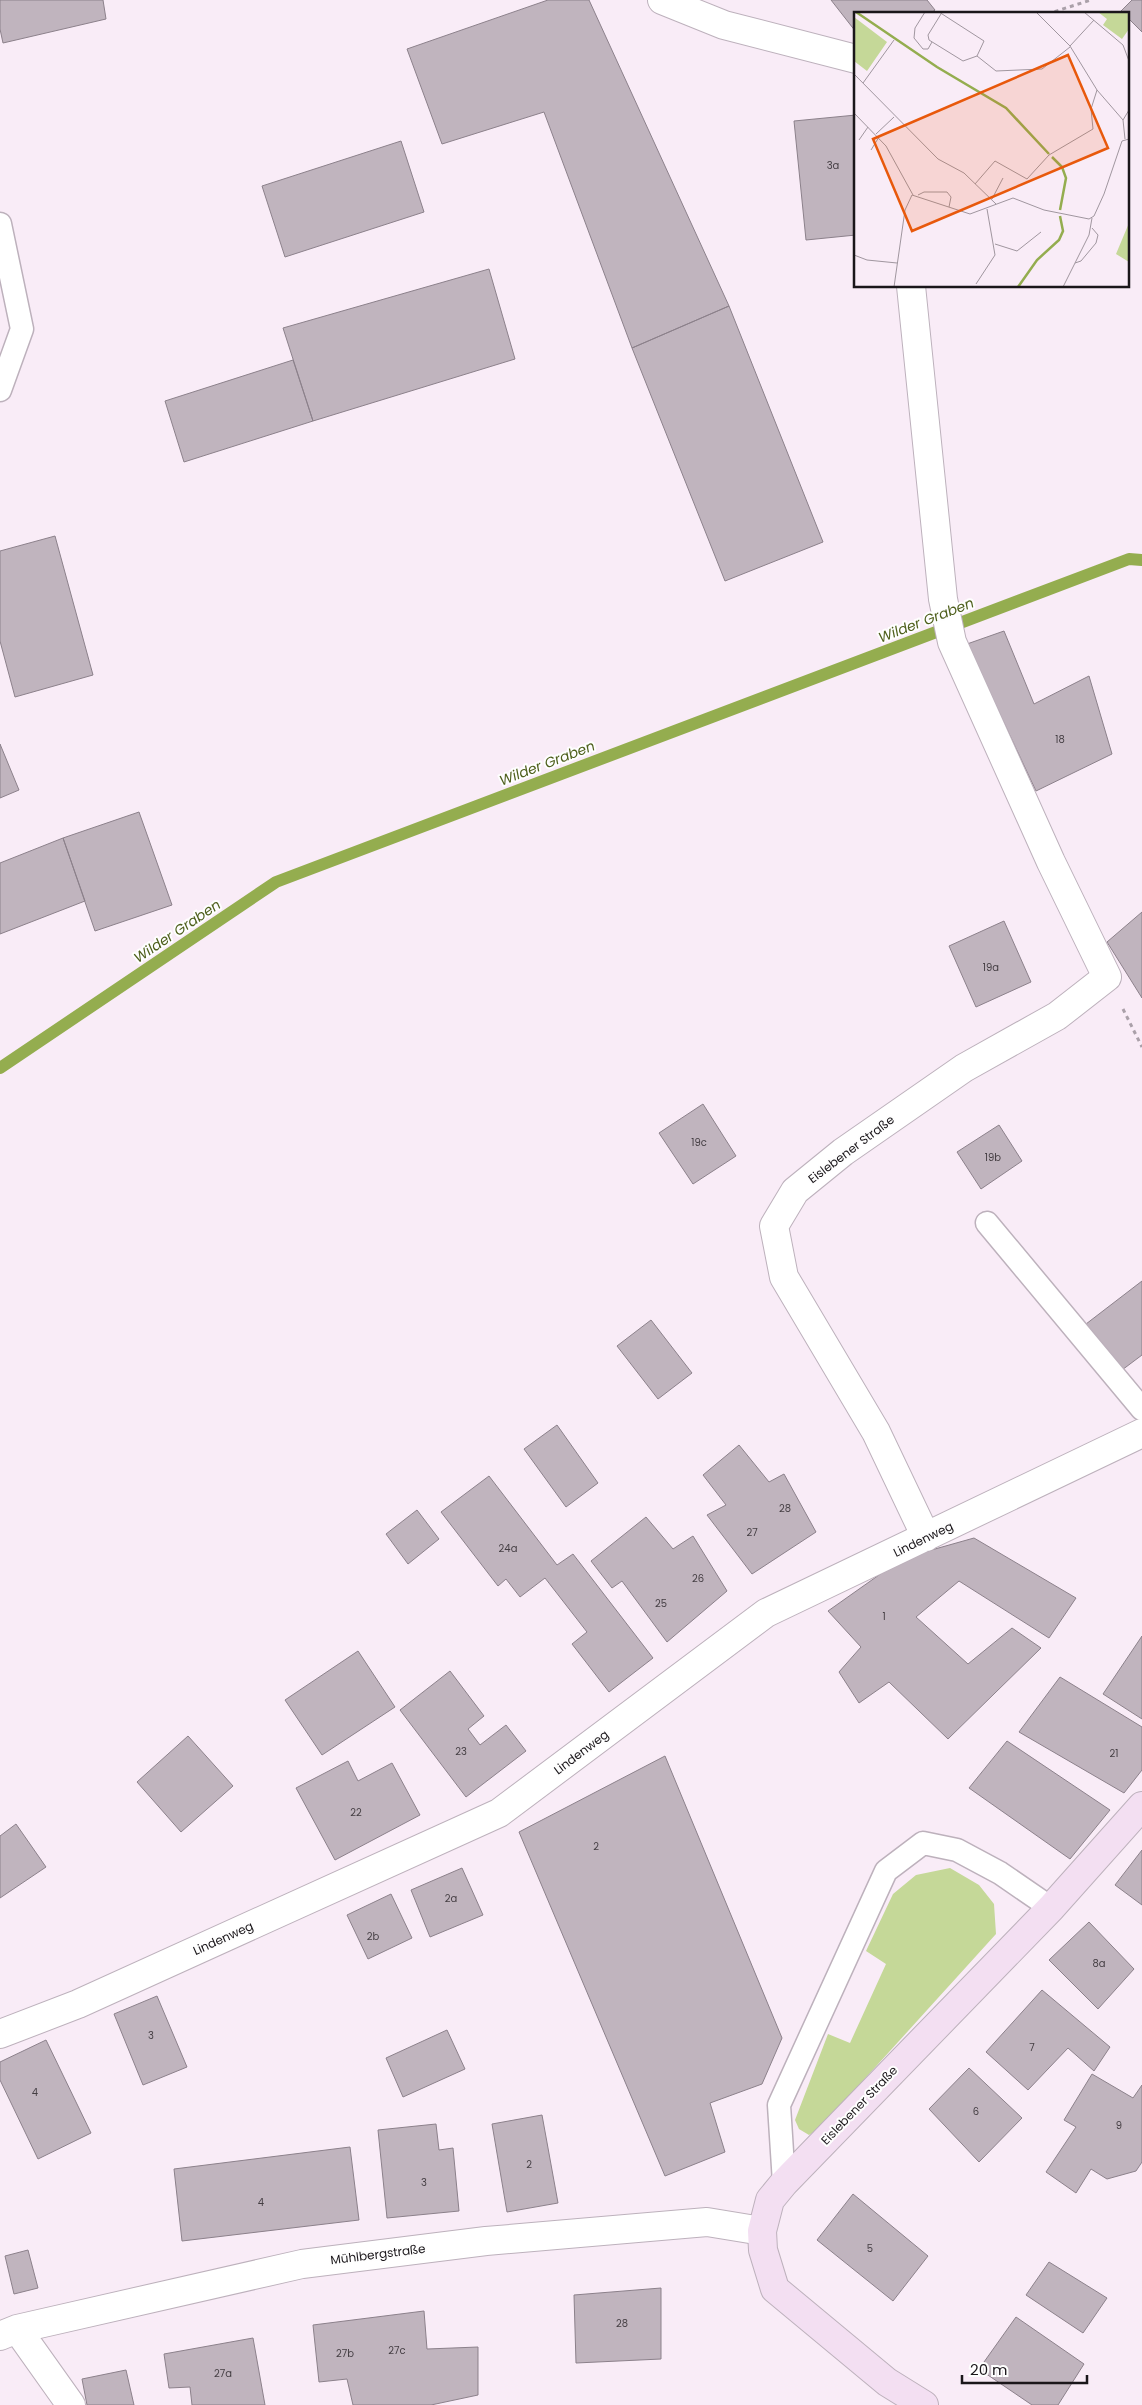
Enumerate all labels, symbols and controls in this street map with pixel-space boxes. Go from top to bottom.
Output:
inset map [854,12,1130,288]
house number: 3a [827,158,839,173]
water label: Wilder Graben [875,593,977,647]
house number: 18 [1055,732,1065,747]
water label: Wilder Graben [496,736,598,790]
water label: Wilder Graben [130,895,224,967]
house number: 19a [983,960,999,975]
street label: Eislebener Straße [804,1111,898,1187]
house number: 19c [691,1135,707,1150]
house number: 19b [985,1150,1001,1165]
house number: 28 [779,1501,791,1516]
street label: Lindenweg [890,1517,956,1561]
house number: 27 [746,1525,758,1540]
house number: 24a [499,1541,517,1556]
house number: 26 [692,1571,704,1586]
house number: 25 [655,1596,667,1611]
house number: 1 [882,1609,886,1624]
street label: Lindenweg [550,1726,612,1778]
house number: 23 [455,1744,467,1759]
house number: 21 [1110,1746,1118,1761]
house number: 22 [350,1805,362,1820]
house number: 2 [593,1839,599,1854]
house number: 2a [445,1891,457,1906]
street label: Lindenweg [190,1917,256,1959]
house number: 2b [367,1929,379,1944]
house number: 8a [1092,1956,1106,1971]
house number: 3 [148,2028,154,2043]
house number: 7 [1029,2040,1035,2055]
street label: Eislebener Straße [817,2062,901,2148]
house number: 4 [32,2085,38,2100]
house number: 6 [973,2104,979,2119]
house number: 9 [1116,2118,1122,2133]
house number: 2 [526,2157,532,2172]
house number: 3 [421,2175,427,2190]
house number: 4 [258,2195,264,2210]
street label: Mühlbergstraße [330,2240,426,2268]
house number: 5 [867,2241,873,2256]
house number: 28 [616,2316,628,2331]
house number: 27c [388,2343,406,2358]
house number: 27b [336,2346,354,2361]
scale bar [962,2352,1087,2384]
text: 20 m [970,2359,1008,2380]
house number: 27a [214,2366,232,2381]

